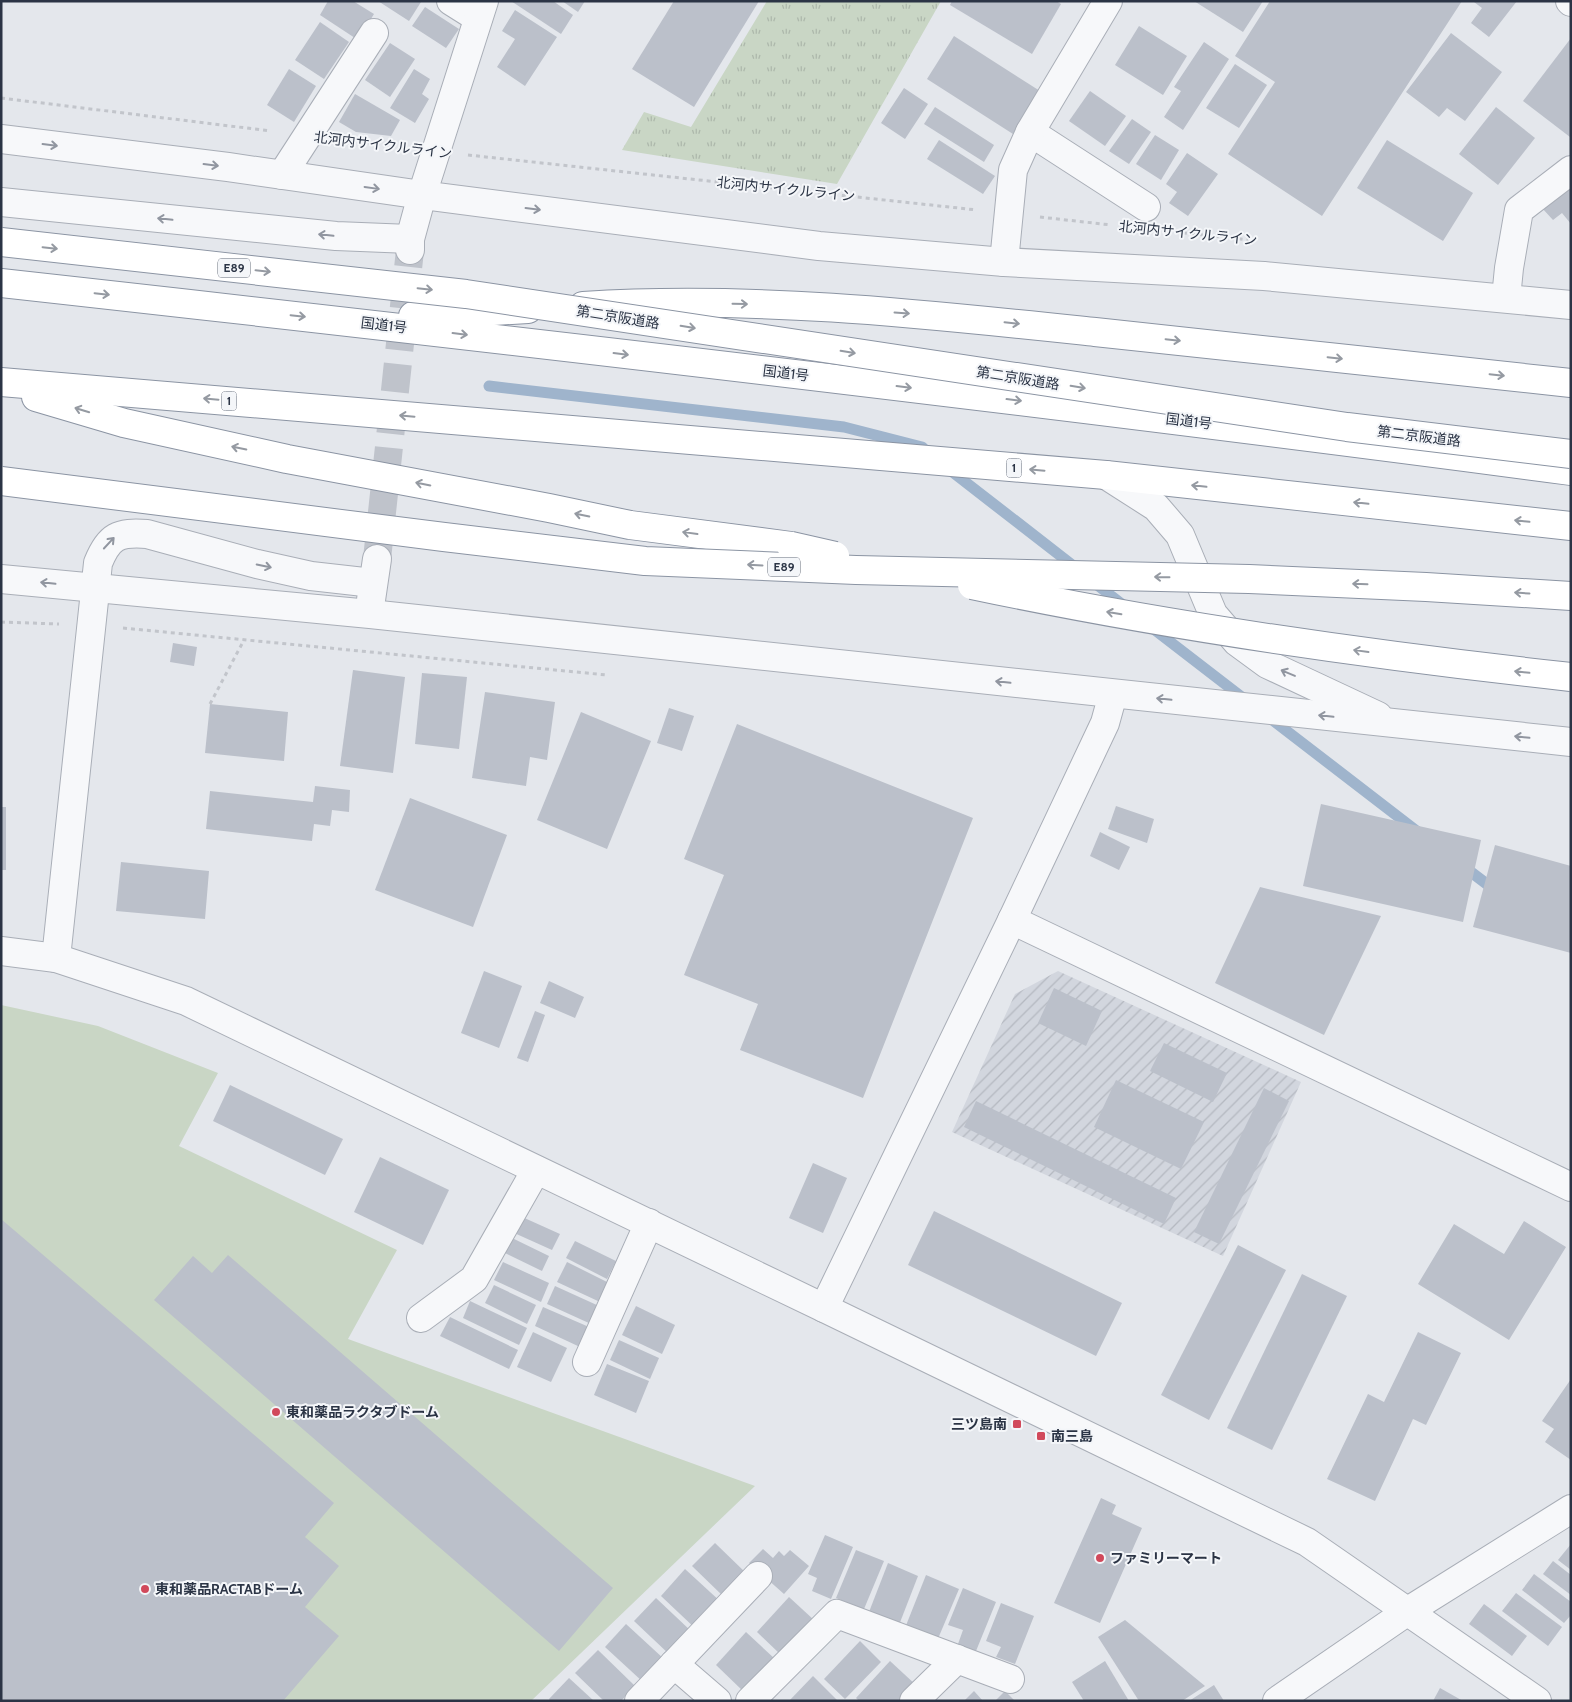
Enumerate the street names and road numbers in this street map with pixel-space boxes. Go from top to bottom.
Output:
street label: 北河内サイクルライン [313,128,453,162]
street label: 北河内サイクルライン [716,173,856,205]
street label: 北河内サイクルライン [1118,217,1258,249]
road number: E89 [218,258,250,278]
street label: 第二京阪道路 [575,302,661,332]
street label: 国道1号 [360,313,408,337]
street label: 国道1号 [762,361,810,385]
street label: 第二京阪道路 [975,363,1061,393]
road number: 1 [222,392,236,411]
street label: 国道1号 [1165,409,1213,433]
street label: 第二京阪道路 [1376,422,1462,450]
road number: 1 [1006,458,1022,478]
road number: E89 [768,558,800,576]

